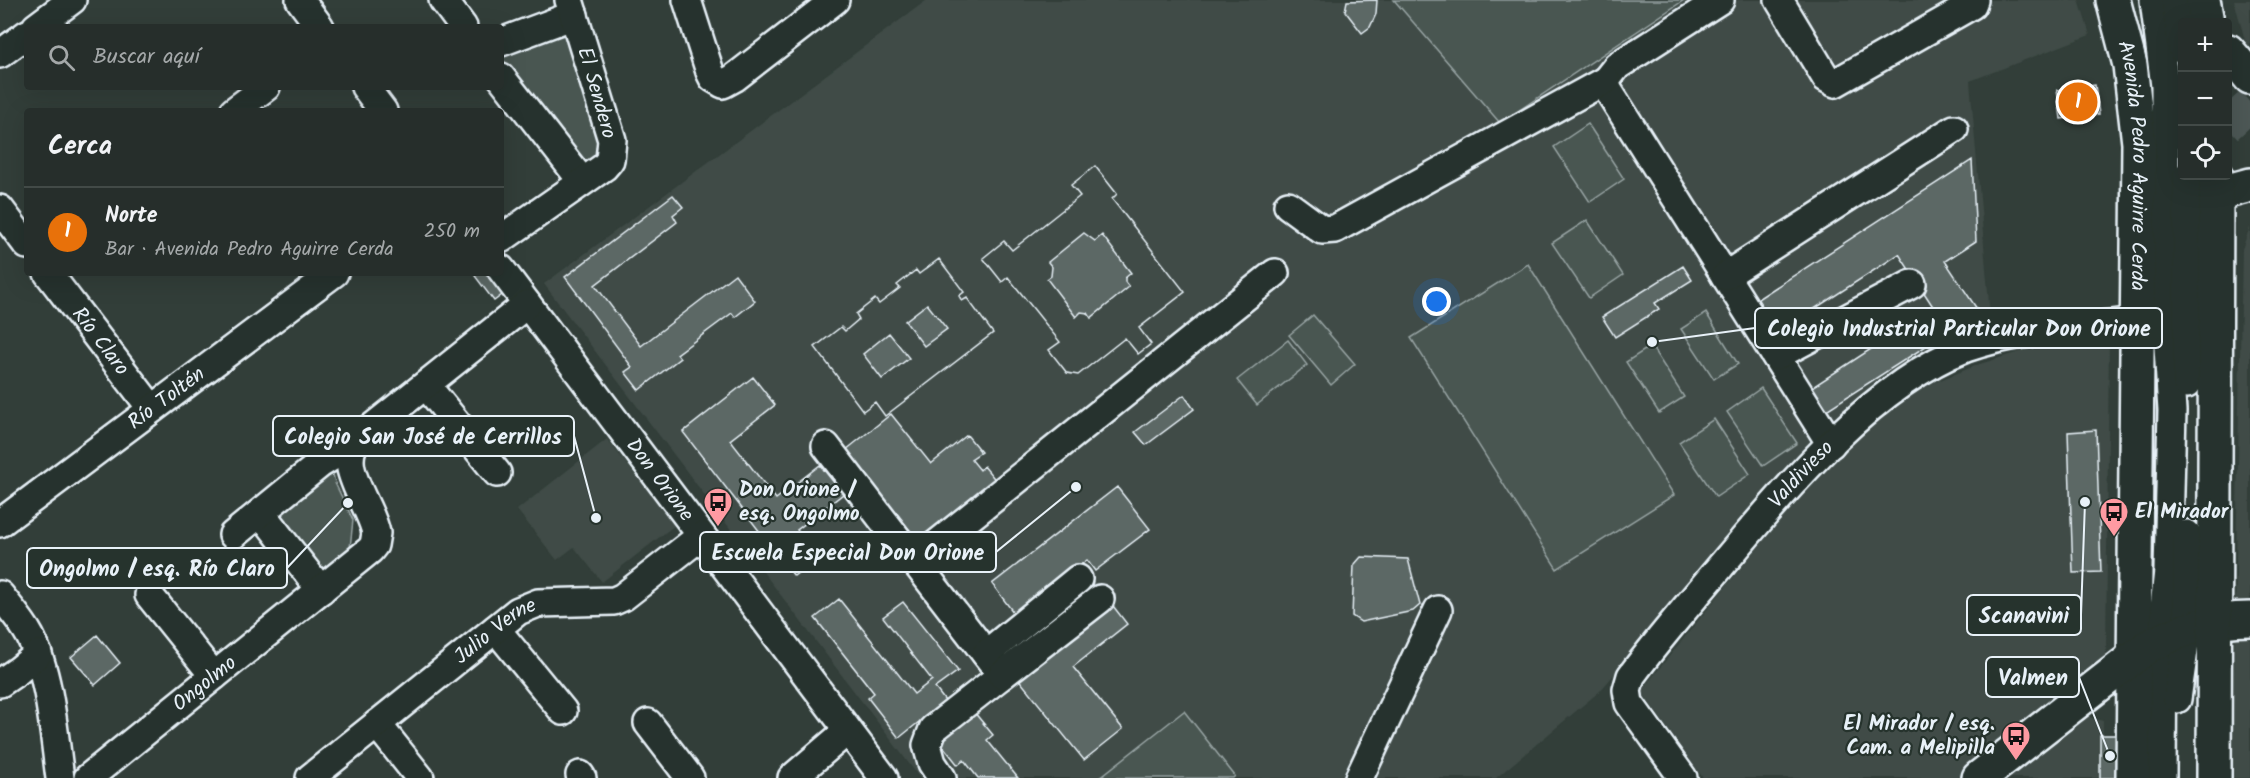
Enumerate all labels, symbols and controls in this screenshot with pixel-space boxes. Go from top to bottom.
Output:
map controls [2178,18,2232,180]
button: + [2178,18,2232,72]
search box [24,24,504,90]
street label: Avenida Pedro Aguirre Cerda [2108,37,2156,291]
text: Buscar aquí [93,40,200,75]
icon: search [45,41,78,74]
street label: El Sendero [567,43,625,143]
button: − [2178,72,2232,126]
pin: 1 [2058,80,2098,124]
text: Cerca [48,126,112,168]
button: locate [2178,126,2232,180]
text: Norte [105,199,158,234]
text: 1 [64,216,71,248]
text: 250 m [424,216,480,248]
text: Bar · Avenida Pedro Aguirre Cerda [105,234,394,266]
your location [1422,287,1451,316]
street label: Río Claro [63,300,137,383]
callout: Colegio Industrial Particular Don Orione [1755,308,2162,348]
text: Colegio Industrial Particular Don Orione [1767,313,2151,348]
street label: Río Toltén [121,358,212,438]
callout: Colegio San José de Cerrillos [273,416,574,456]
text: Colegio San José de Cerrillos [284,421,562,456]
street label: Don Orione [617,431,703,529]
street label: Valdivieso [1760,433,1842,516]
place label: Don Orione / esq. Ongolmo [739,474,860,531]
bus stop icon: Don Orione / esq. Ongolmo [702,486,734,528]
bus stop icon: El Mirador [2098,496,2130,538]
place label: El Mirador [2135,496,2230,529]
callout: Escuela Especial Don Orione [700,532,996,572]
text: Escuela Especial Don Orione [712,537,985,572]
callout: Ongolmo / esq. Río Claro [27,548,287,588]
text: Ongolmo / esq. Río Claro [39,553,275,588]
street label: Julio Verne [447,589,542,673]
callout: Scanavini [1967,595,2081,635]
text: Scanavini [1979,600,2070,635]
street label: Ongolmo [165,647,244,720]
callout: Valmen [1986,657,2079,697]
text: Valmen [1998,662,2068,697]
place label: El Mirador / esq. Cam. a Melipilla [1844,708,1995,765]
bus stop icon: El Mirador / esq. Cam. a Melipilla [2000,720,2032,762]

